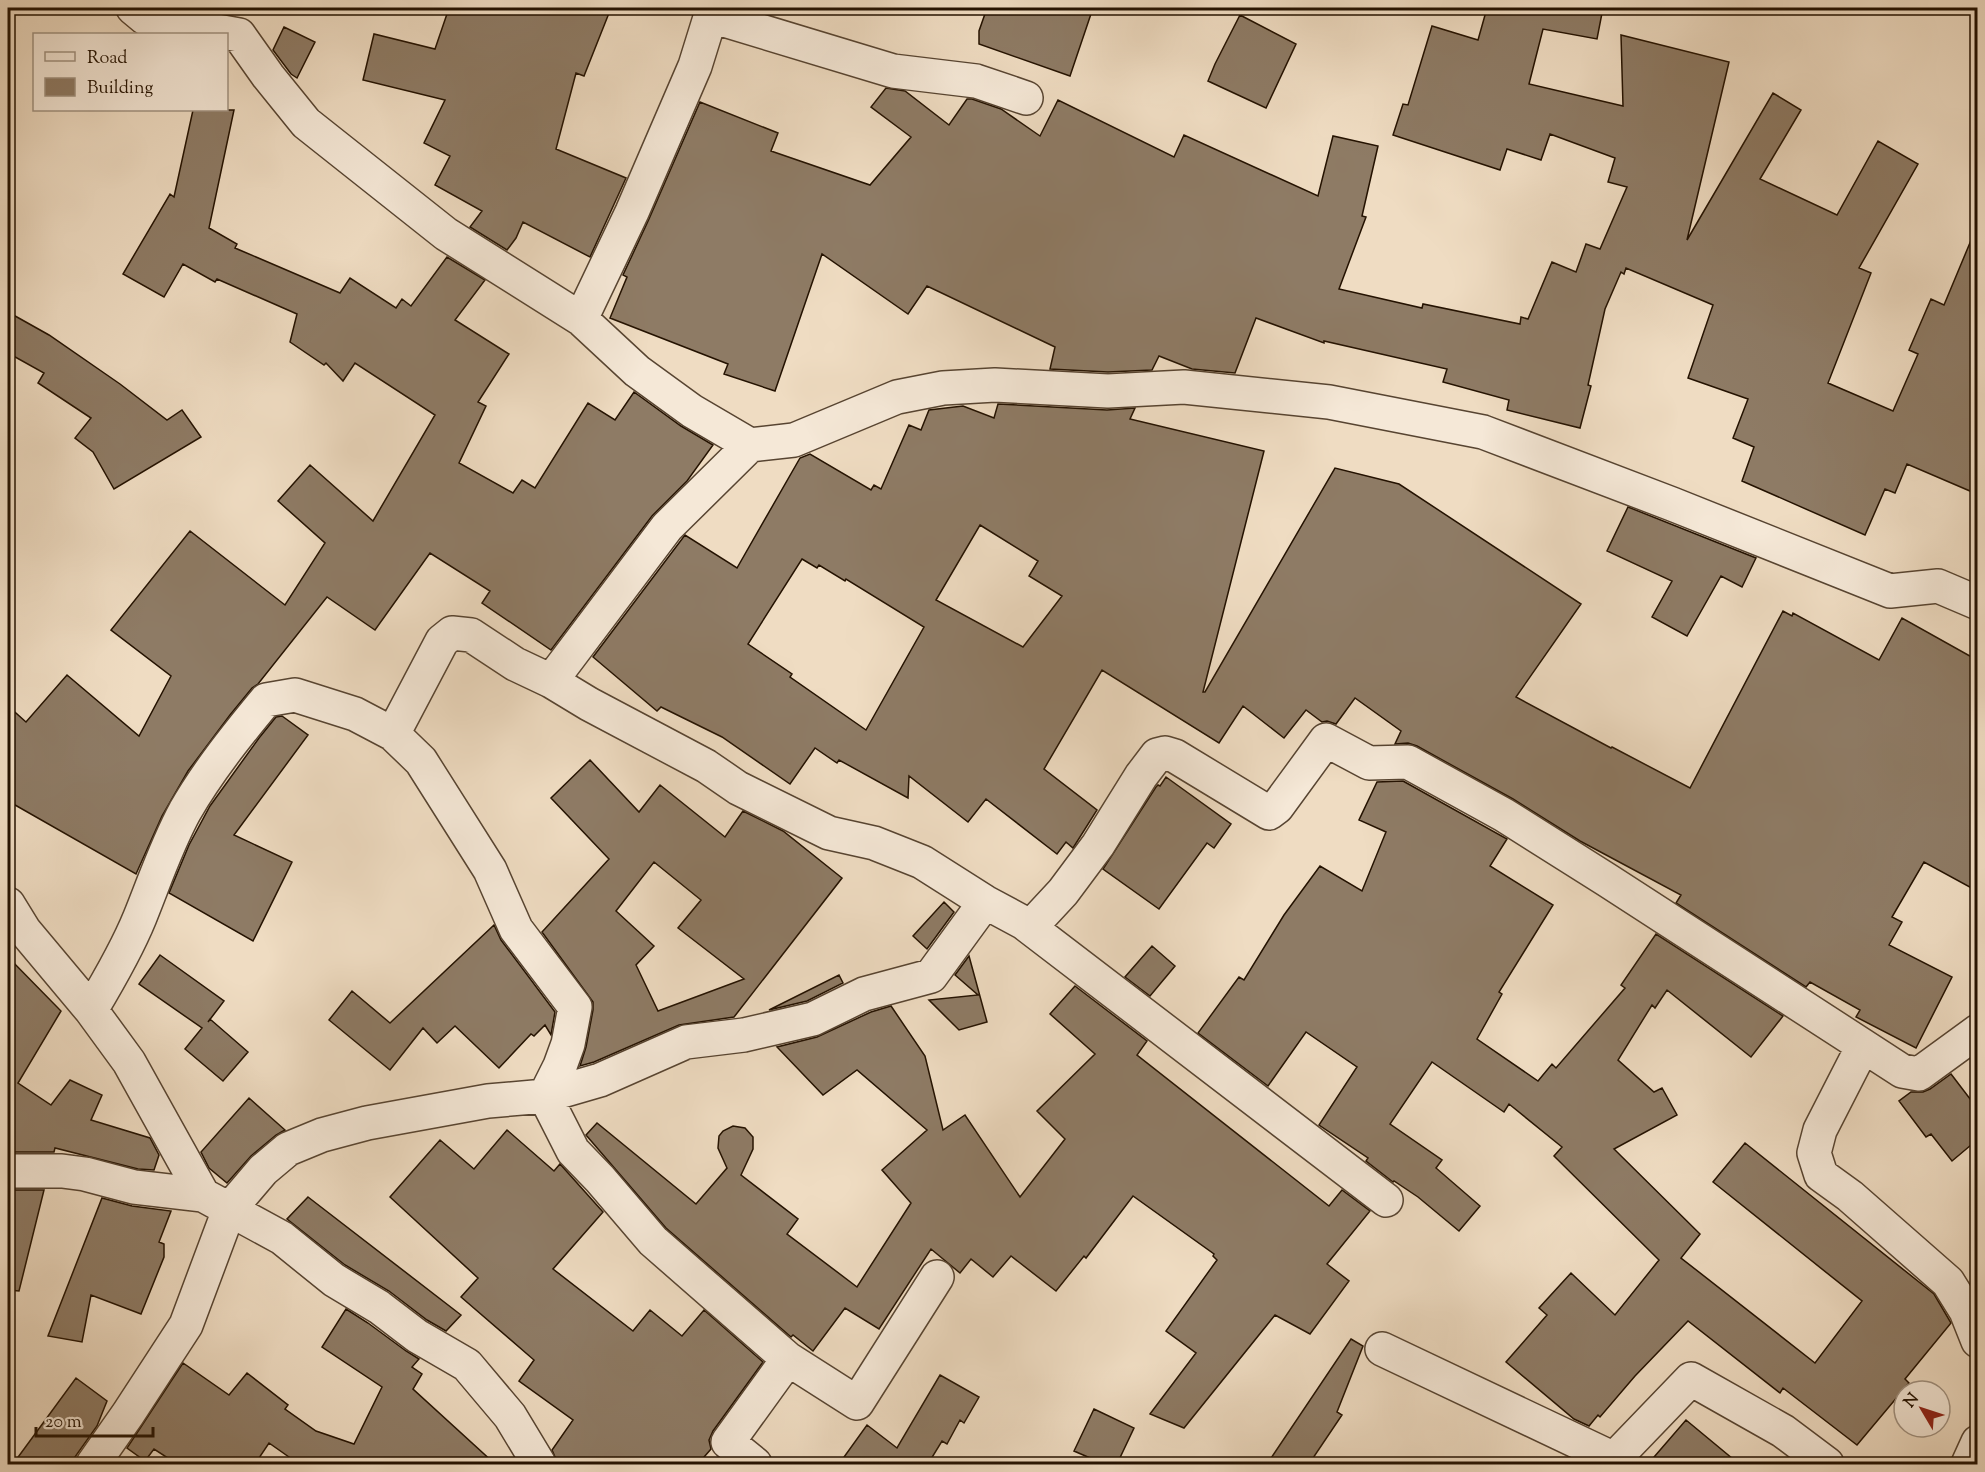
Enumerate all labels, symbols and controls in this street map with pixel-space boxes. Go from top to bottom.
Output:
legend [33,33,228,111]
text: Road [87,46,127,72]
text: Building [87,76,153,102]
north arrow [1892,1379,1952,1439]
text: N [1899,1389,1925,1413]
scale bar [36,1400,153,1438]
text: 20 m [45,1410,82,1436]

